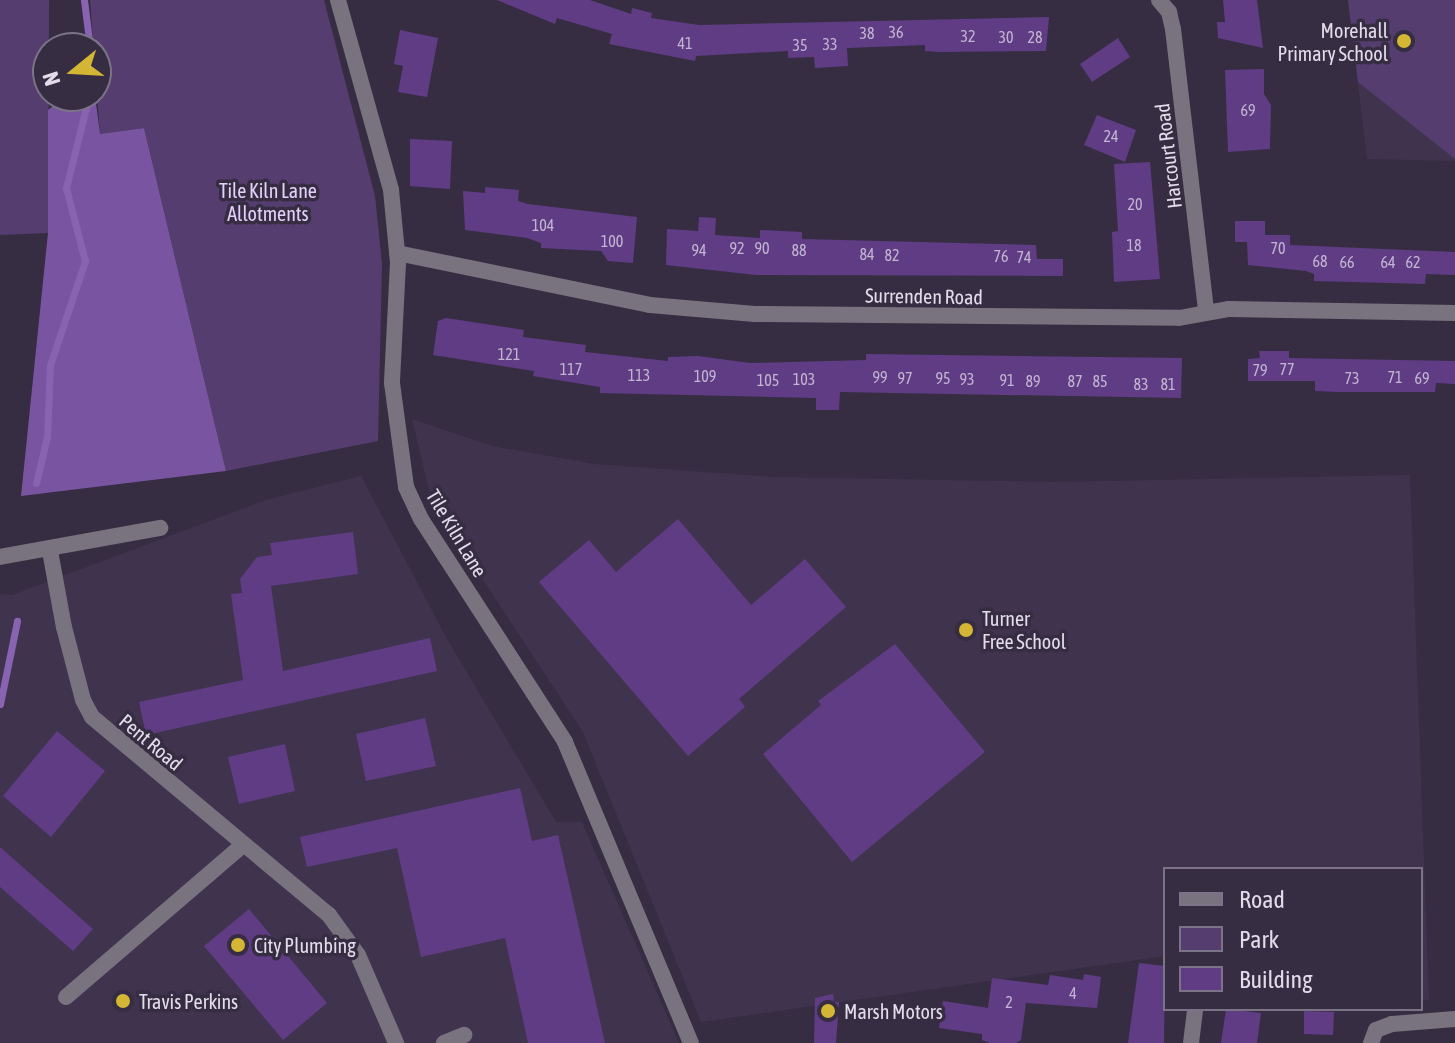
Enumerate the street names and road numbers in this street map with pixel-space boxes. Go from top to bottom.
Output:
street label: Harcourt Road [1150,102,1186,210]
street label: Surrenden Road [865,283,983,309]
street label: Tile Kiln Lane [422,485,492,581]
street label: Pent Road [115,709,187,775]

